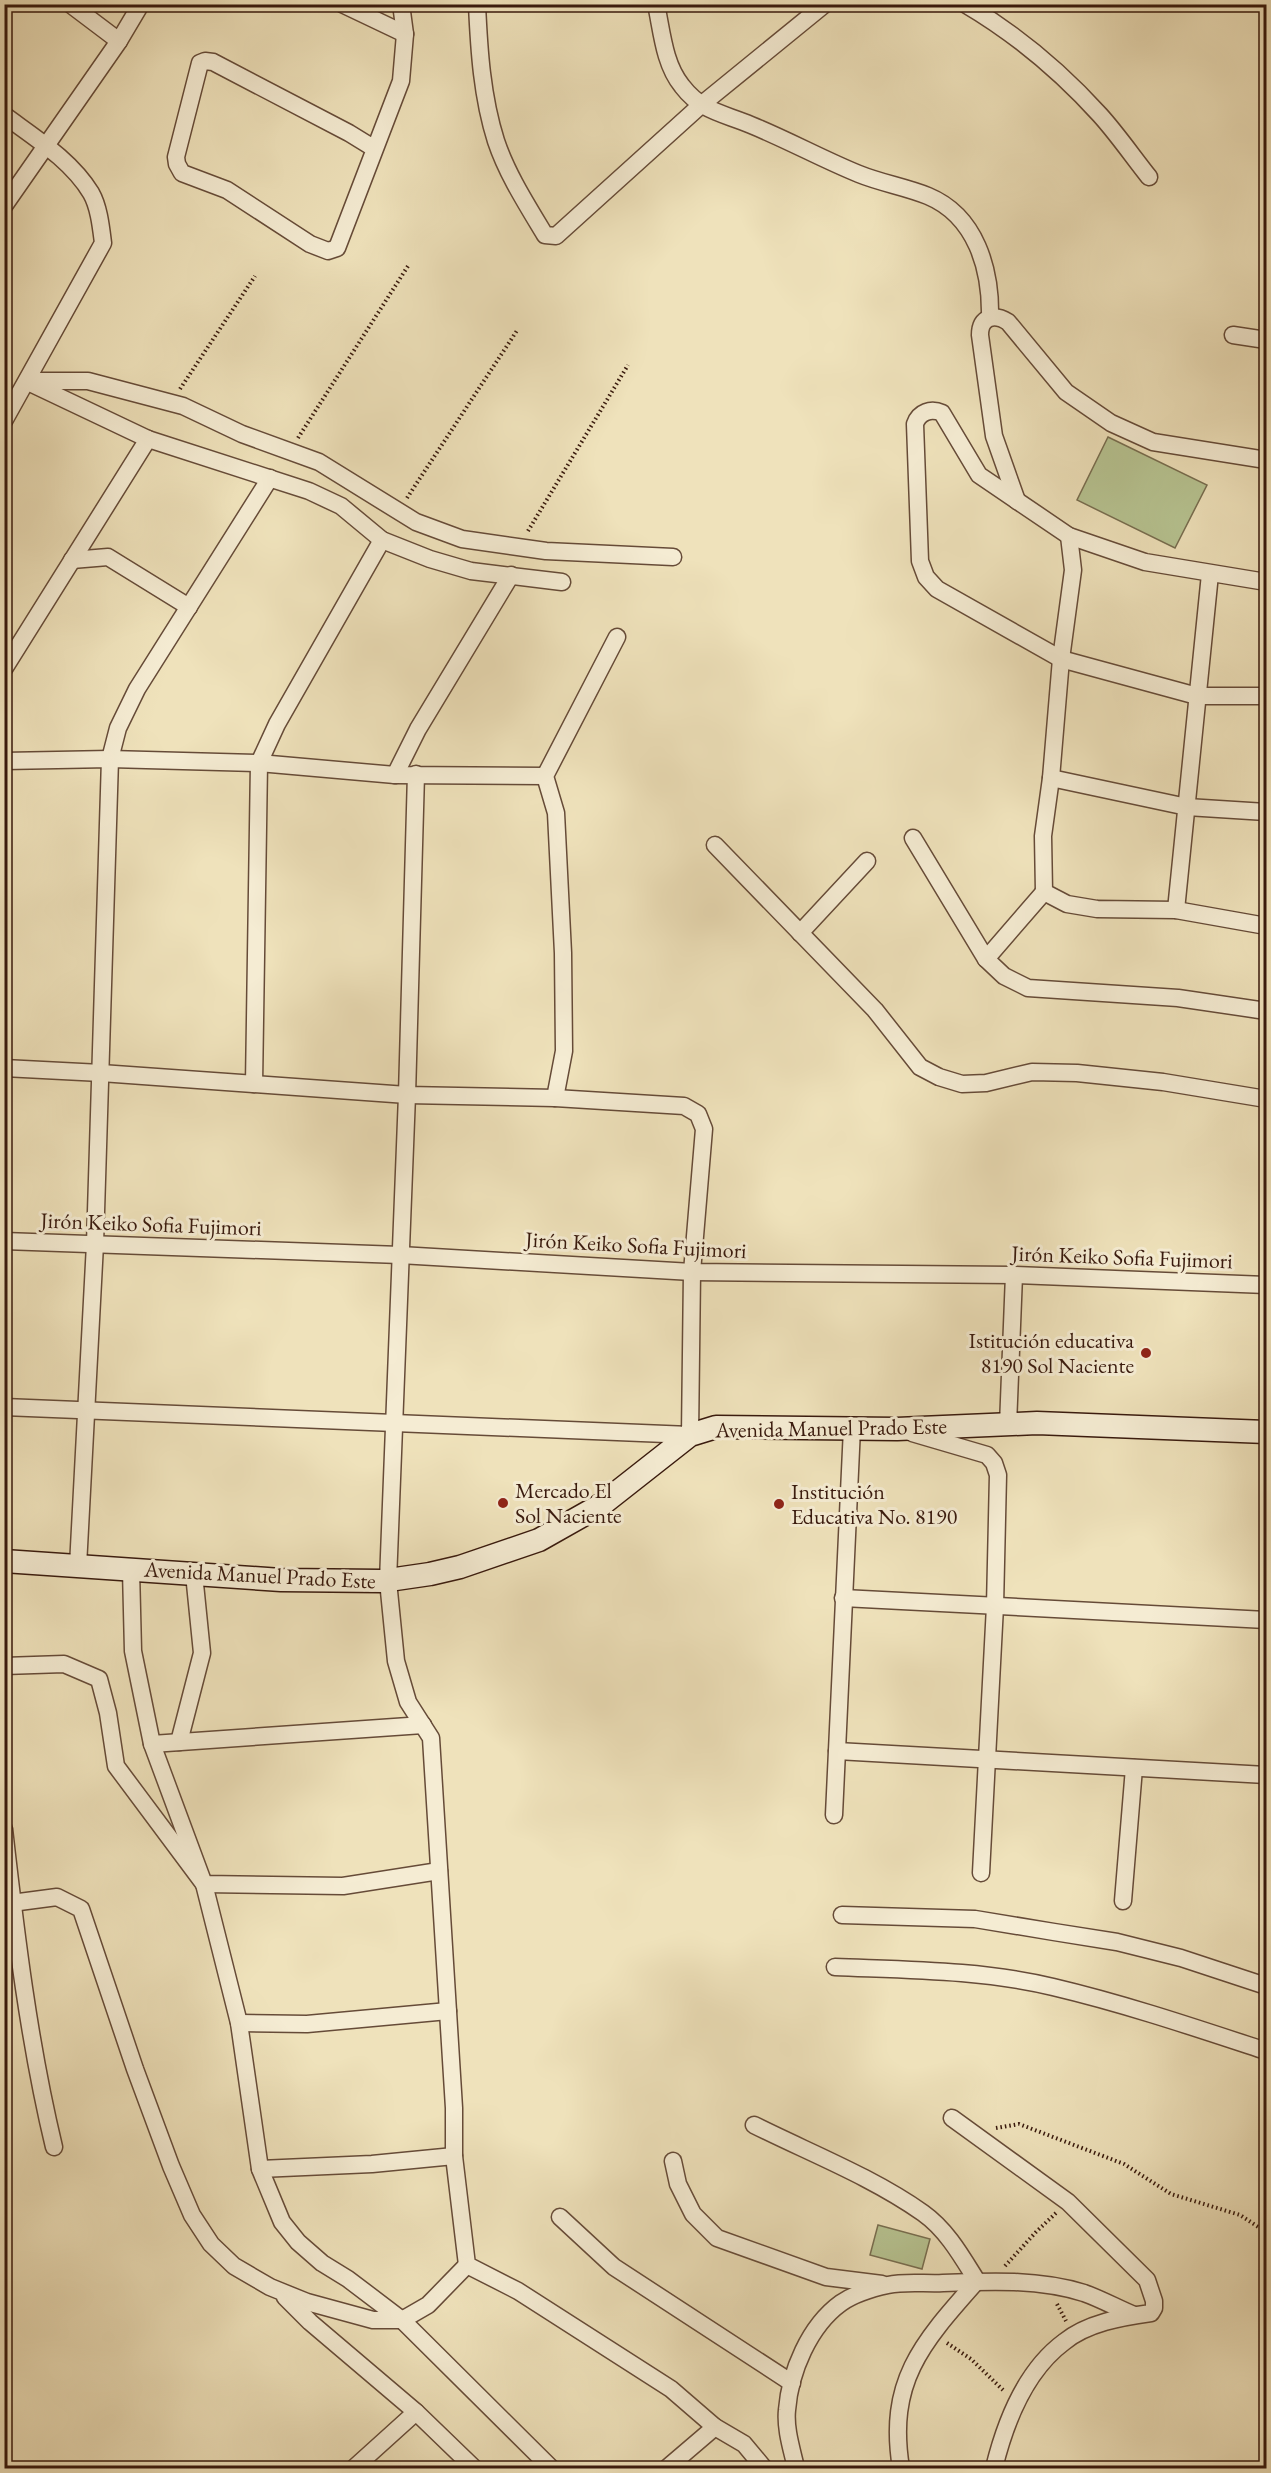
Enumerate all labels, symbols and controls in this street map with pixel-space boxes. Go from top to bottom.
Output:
street label: Jirón Keiko Sofia Fujimori [38,1206,262,1242]
street label: Jirón Keiko Sofia Fujimori [523,1225,747,1265]
street label: Jirón Keiko Sofia Fujimori [1009,1239,1233,1275]
place label: Istitución educativa 8190 Sol Naciente [968,1326,1134,1380]
marker: Istitución educativa 8190 Sol Naciente [1139,1346,1153,1360]
street label: Avenida Manuel Prado Este [714,1411,948,1445]
place label: Mercado El Sol Naciente [515,1476,622,1530]
place label: Institución Educativa No. 8190 [791,1477,958,1531]
marker: Mercado El Sol Naciente [496,1496,510,1510]
marker: Institución Educativa No. 8190 [772,1497,786,1511]
street label: Avenida Manuel Prado Este [142,1554,377,1596]

